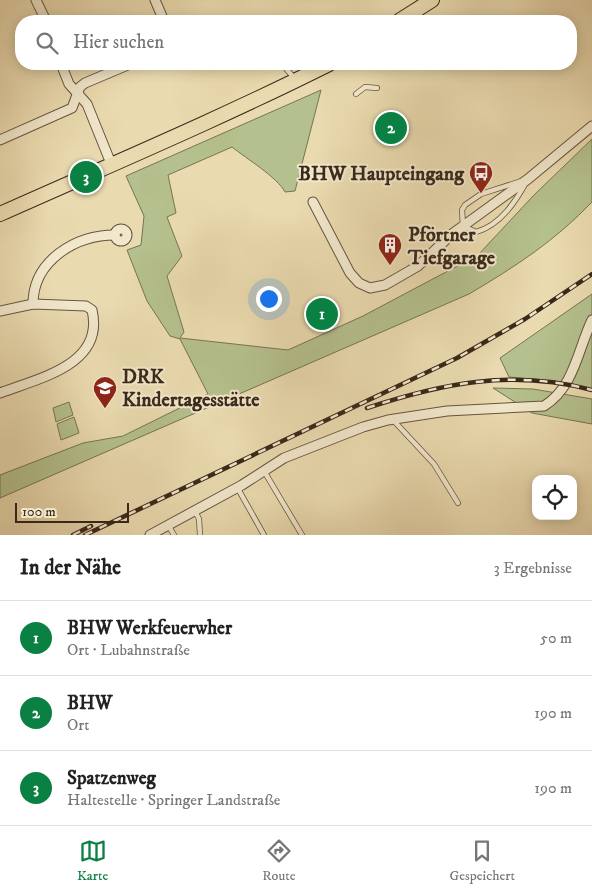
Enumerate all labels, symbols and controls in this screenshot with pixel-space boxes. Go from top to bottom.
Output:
search box [15,15,577,70]
icon: search [33,29,61,57]
text: Hier suchen [73,31,164,54]
pin: 2 [375,109,407,147]
pin: 3 [70,158,102,196]
bus stop icon: BHW Haupteingang [468,160,494,194]
place label: BHW Haupteingang [298,162,465,187]
place label: Pförtner Tiefgarage [407,223,496,271]
building icon: Pförtner Tiefgarage [377,232,403,266]
your location [256,286,282,312]
pin: 1 [306,295,338,333]
place label: DRK Kindertagesstätte [122,365,260,413]
school or university icon: DRK Kindertagesstätte [92,375,118,409]
map controls [532,475,577,520]
button: locate [532,475,577,520]
scale bar [15,500,129,523]
text: 100 m [22,503,56,521]
text: In der Nähe [20,555,121,581]
text: 3 Ergebnisse [494,558,572,578]
text: BHW Werkfeuerwher [67,617,232,640]
text: 1 [33,628,39,648]
text: 50 m [540,628,572,648]
text: Ort · Lubahnstraße [67,640,190,660]
text: BHW [67,692,112,715]
text: 2 [32,703,40,723]
text: 190 m [534,703,572,723]
text: Ort [67,715,89,735]
text: Spatzenweg [67,767,156,790]
text: 3 [33,778,39,798]
text: 190 m [534,778,572,798]
text: Haltestelle · Springer Landstraße [67,790,280,810]
tab: Karte [77,837,108,885]
tab: Route [262,837,295,885]
tab: Gespeichert [449,837,515,885]

